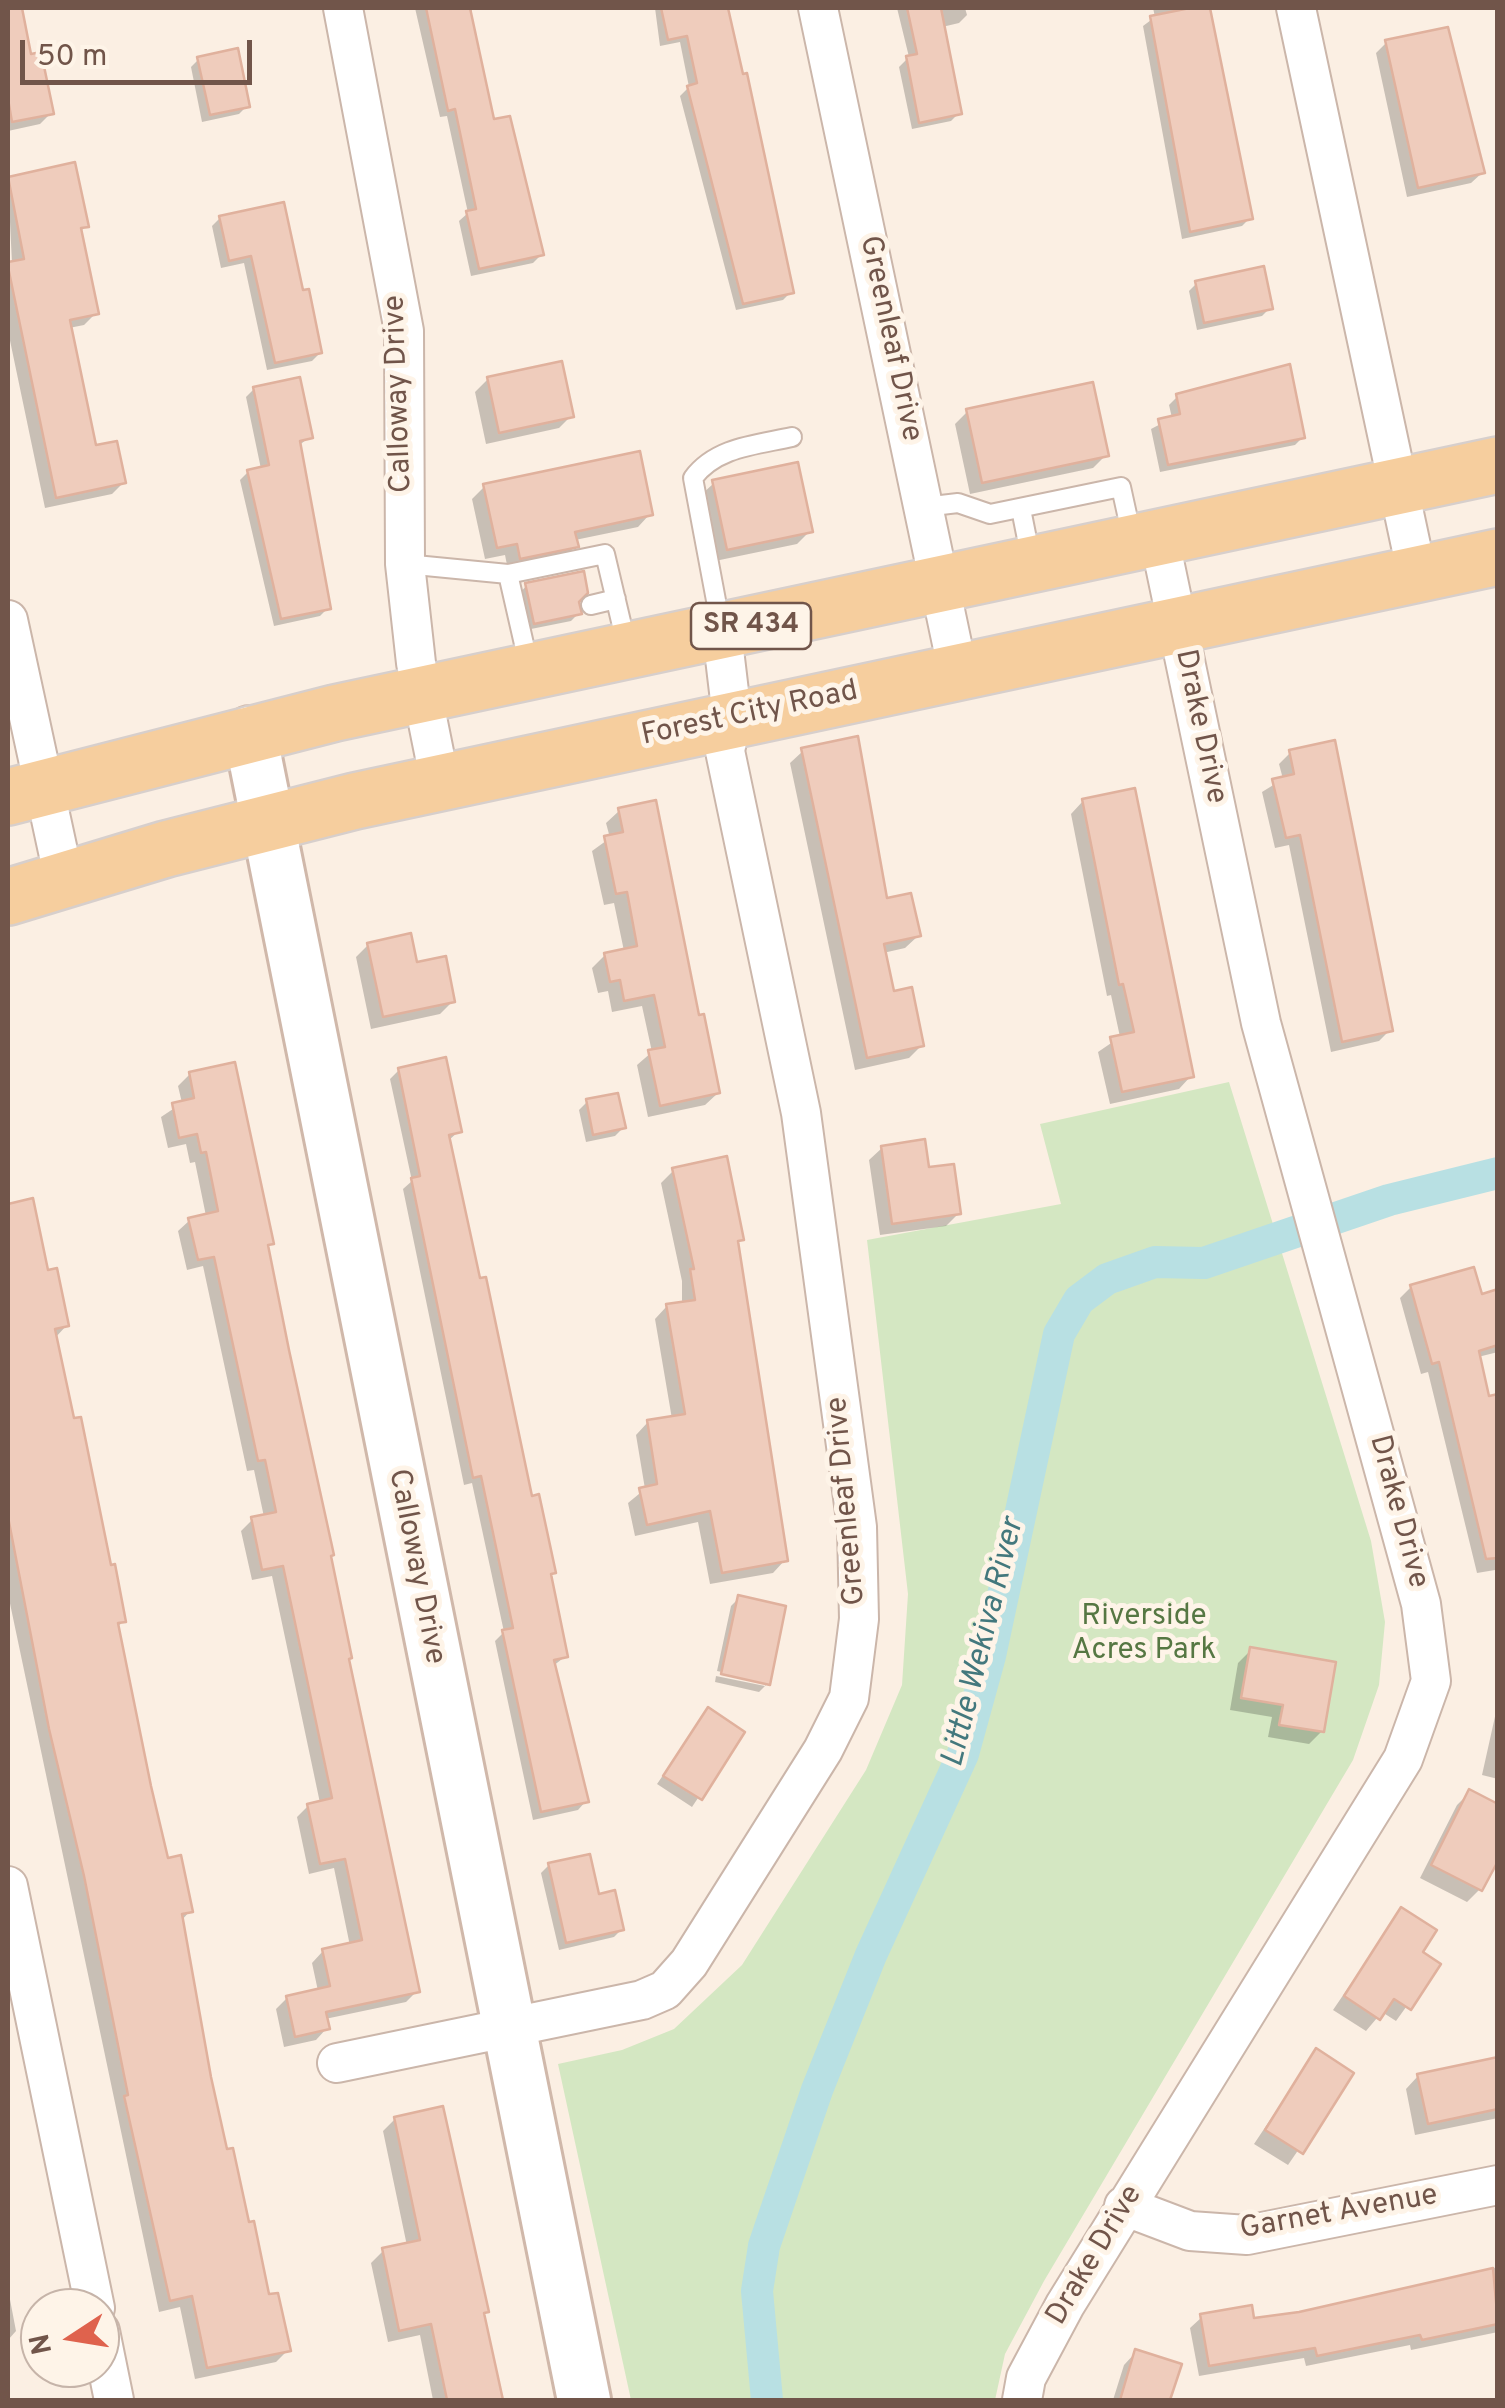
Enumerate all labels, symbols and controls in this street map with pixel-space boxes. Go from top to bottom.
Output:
scale bar [25,20,258,82]
text: 50 m [37,39,107,76]
street label: Greenleaf Drive [850,233,928,445]
street label: Calloway Drive [379,294,421,494]
road number: SR 434 [691,603,811,649]
street label: Drake Drive [1165,647,1233,807]
street label: Forest City Road [639,675,861,755]
street label: Greenleaf Drive [821,1395,875,1607]
street label: Drake Drive [1359,1432,1435,1592]
street label: Calloway Drive [378,1466,452,1668]
water label: Little Wekiva River [936,1515,1034,1771]
park label: Riverside Acres Park [1072,1600,1216,1670]
street label: Garnet Avenue [1237,2179,1441,2249]
street label: Drake Drive [1040,2180,1152,2332]
north arrow [20,2288,120,2388]
text: N [23,2330,62,2357]

